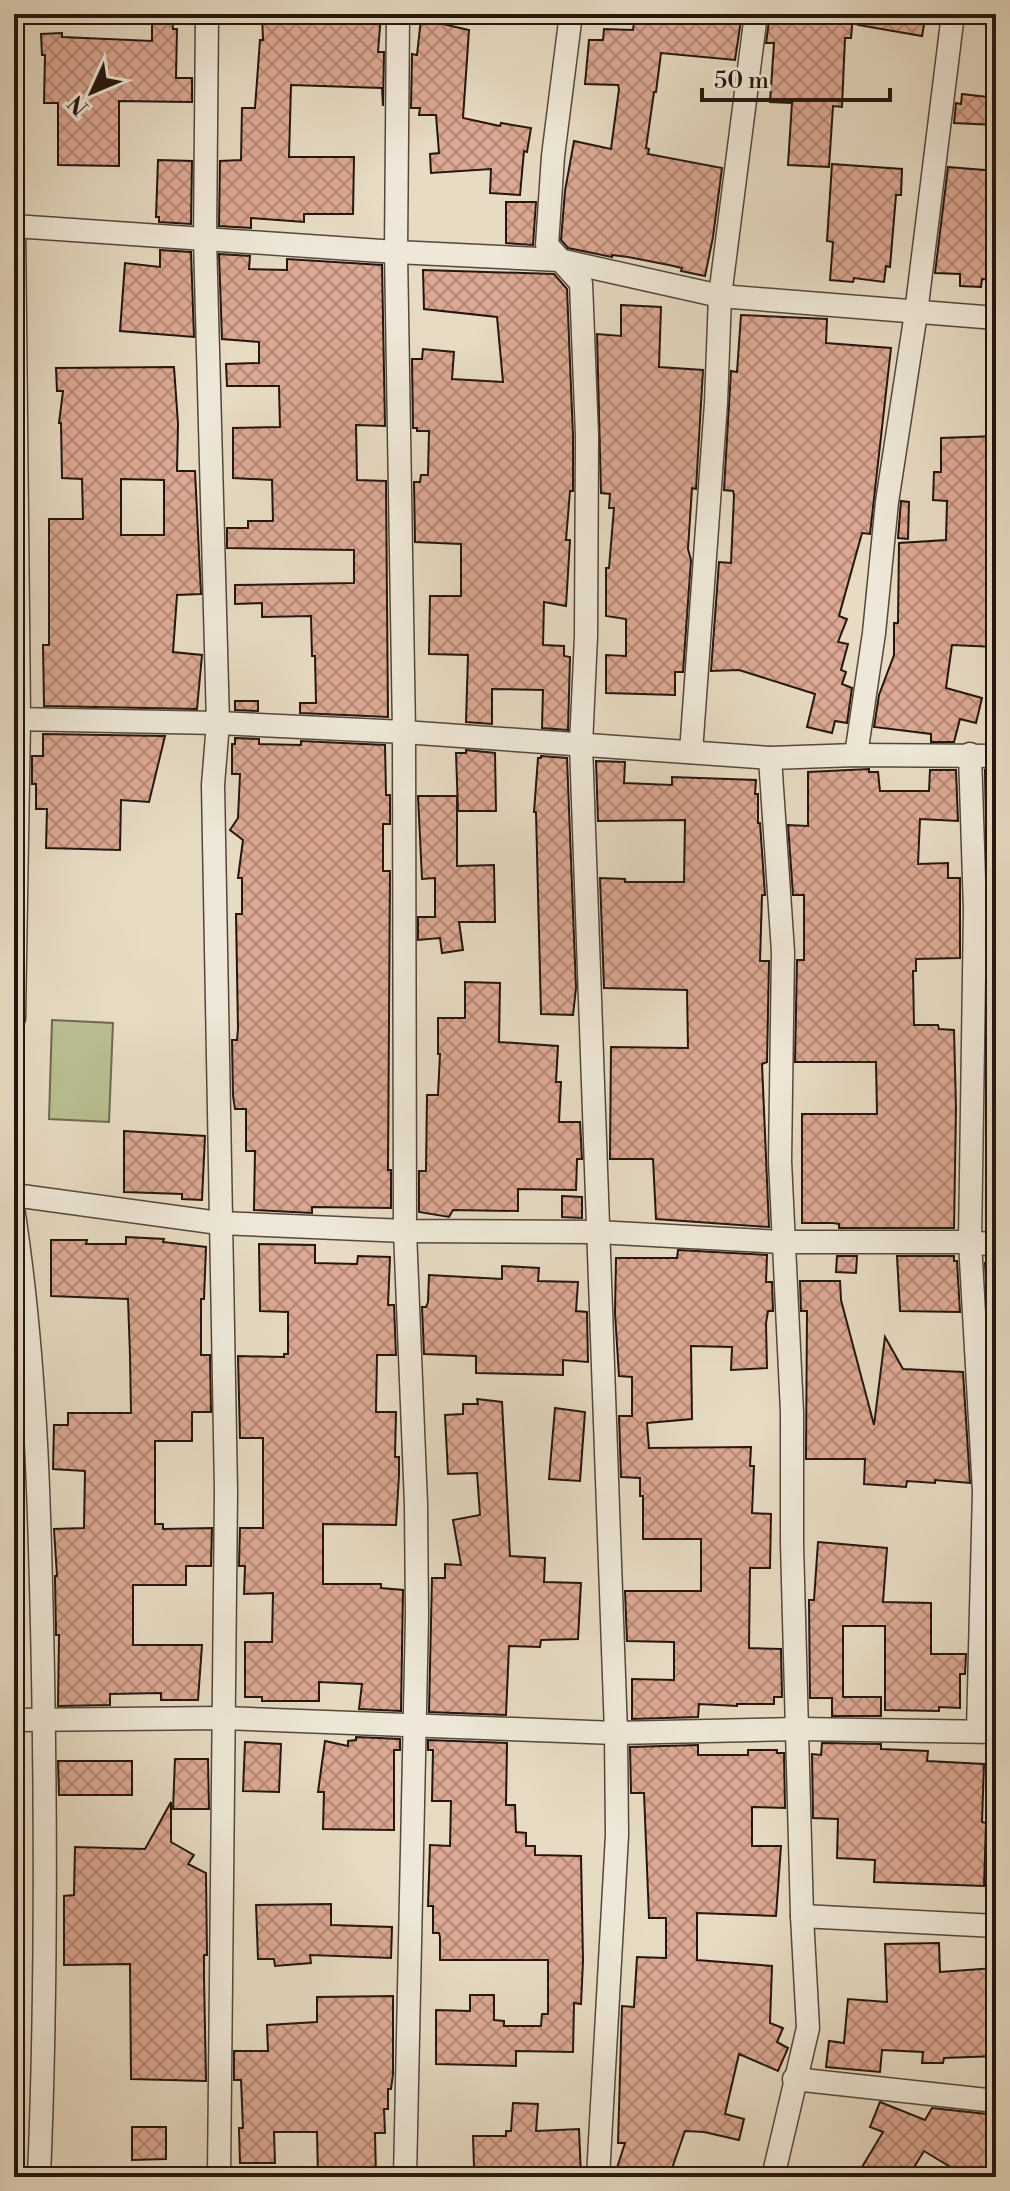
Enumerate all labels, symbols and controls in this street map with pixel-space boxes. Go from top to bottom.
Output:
north arrow [52,52,132,132]
scale bar [702,52,890,102]
text: 50 m [714,66,769,96]
text: N [63,89,94,120]

